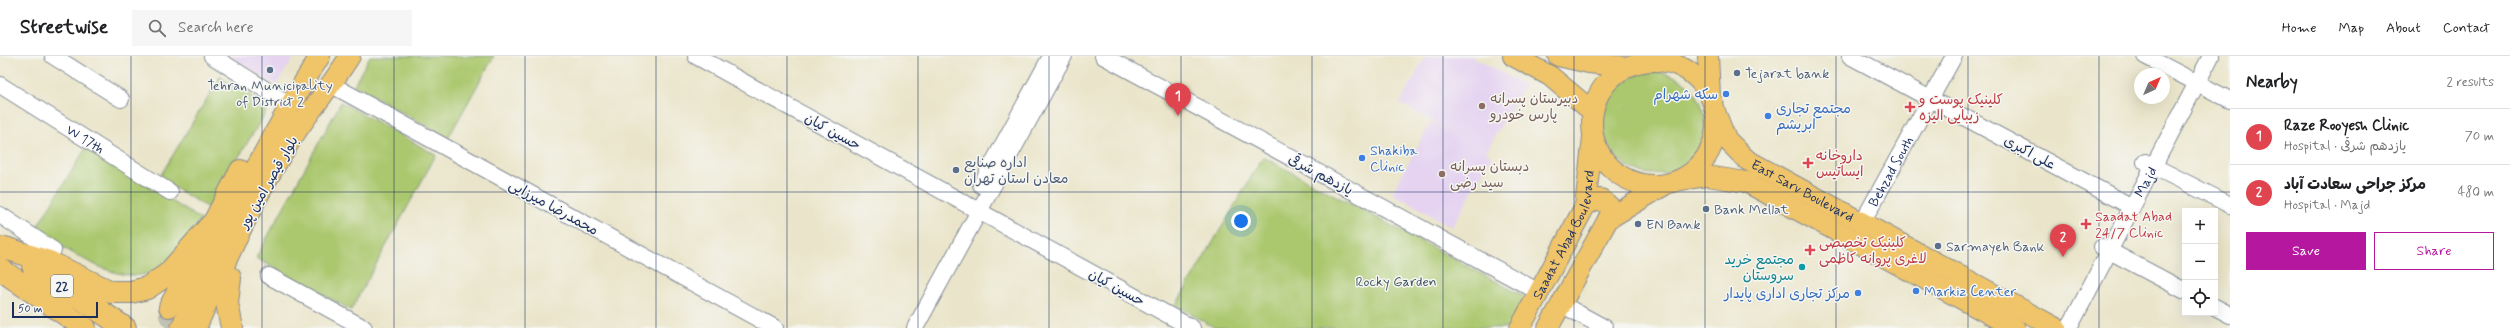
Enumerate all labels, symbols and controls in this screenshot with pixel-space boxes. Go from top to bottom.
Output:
search box [132,10,412,46]
text: Streetwise [20,15,108,40]
icon: search [146,17,168,39]
text: Search here [178,18,254,38]
text: Home [2282,19,2316,37]
text: Map [2338,19,2364,37]
text: About [2386,19,2421,37]
text: Contact [2443,19,2490,37]
marker: Tehran Municipality of District 2 [265,65,275,75]
place label: Tejarat bank [1745,65,1829,83]
marker: Tejarat bank [1732,68,1742,78]
north arrow [2134,68,2170,104]
text: Nearby [2246,71,2298,93]
text: 2 results [2447,74,2494,91]
place label: Tehran Municipality of District 2 [207,77,333,111]
pin: 1 [1165,83,1191,116]
place label: سکه شهرام [1653,86,1718,105]
marker: سکه شهرام [1721,89,1731,99]
place label: دبیرستان پسرانه پارس خودرو [1489,90,1578,124]
place label: کلینیک پوست و زیبایی الیزه [1918,91,2003,125]
place label: مجتمع تجاری ابریشم [1776,100,1851,135]
marker: دبیرستان پسرانه پارس خودرو [1477,101,1487,111]
marker: کلینیک پوست و زیبایی الیزه [1904,101,1916,113]
street label: حسین کیان [801,109,864,155]
marker: مجتمع تجاری ابریشم [1763,111,1773,121]
text: Raze Rooyesh Clinic [2284,116,2409,136]
street label: W 17th [63,121,108,158]
text: 1 [2256,128,2262,145]
text: 70 m [2465,128,2494,145]
street label: علی اکبری [2001,132,2058,174]
street label: بلوار قیصر امین پور [235,133,303,233]
street label: Behzad South [1865,133,1918,210]
text: Hospital · یازدهم شرقی [2284,138,2406,155]
place label: Shakiba Clinic [1370,142,1418,176]
place label: داروخانه ایساتیس [1816,147,1864,181]
street label: یازدهم شرقی [1285,150,1356,200]
marker: Shakiba Clinic [1357,153,1367,163]
place label: اداره صنایع معادن استان تهران [964,154,1068,188]
street label: East Sarv Boulevard [1748,156,1857,226]
place label: دبستان پسرانه سید رضی [1450,158,1529,192]
marker: داروخانه ایساتیس [1803,158,1813,168]
street label: Majd [2131,164,2162,201]
marker: اداره صنایع معادن استان تهران [951,165,961,175]
marker: دبستان پسرانه سید رضی [1437,169,1447,179]
street label: Saadat Abad Boulevard [1529,169,1599,303]
text: مرکز جراحی سعادت آباد [2284,175,2426,195]
street label: محمدرضا میرزایی [506,176,601,240]
text: 2 [2256,184,2262,201]
text: 480 m [2458,184,2494,201]
text: Hospital · Majd [2284,197,2370,214]
place label: Bank Mellat [1714,201,1789,219]
marker: Bank Mellat [1701,204,1711,214]
place label: Saadat Abad 24/7 Clinic [2095,208,2172,242]
map controls [2182,208,2218,316]
button: + [2182,208,2218,244]
your location [1231,211,1251,231]
place label: EN Bank [1646,216,1701,234]
marker: Saadat Abad 24/7 Clinic [2080,218,2092,230]
marker: EN Bank [1633,219,1643,229]
pin: 2 [2050,224,2076,257]
button: Save [2246,232,2366,270]
button: Share [2374,232,2494,270]
place label: کلینیک تخصصی لاغری پروانه کاظمی [1819,234,1927,268]
place label: Sarmayeh Bank [1946,238,2045,256]
marker: Sarmayeh Bank [1933,241,1943,251]
marker: کلینیک تخصصی لاغری پروانه کاظمی [1804,244,1816,256]
button: − [2182,244,2218,280]
place label: مجتمع خرید سروستان [1725,251,1794,285]
marker: مجتمع خرید سروستان [1797,262,1807,272]
street label: حسین کیان [1085,265,1148,311]
park label: Rocky Garden [1355,273,1437,291]
road number: 22 [51,275,73,297]
button: locate [2182,280,2218,316]
place label: Markiz Center [1924,283,2016,301]
place label: مرکز تجاری اداری پایدار [1723,285,1850,303]
marker: Markiz Center [1911,286,1921,296]
marker: مرکز تجاری اداری پایدار [1853,288,1863,298]
scale bar [12,300,98,319]
text: 50 m [18,302,43,316]

